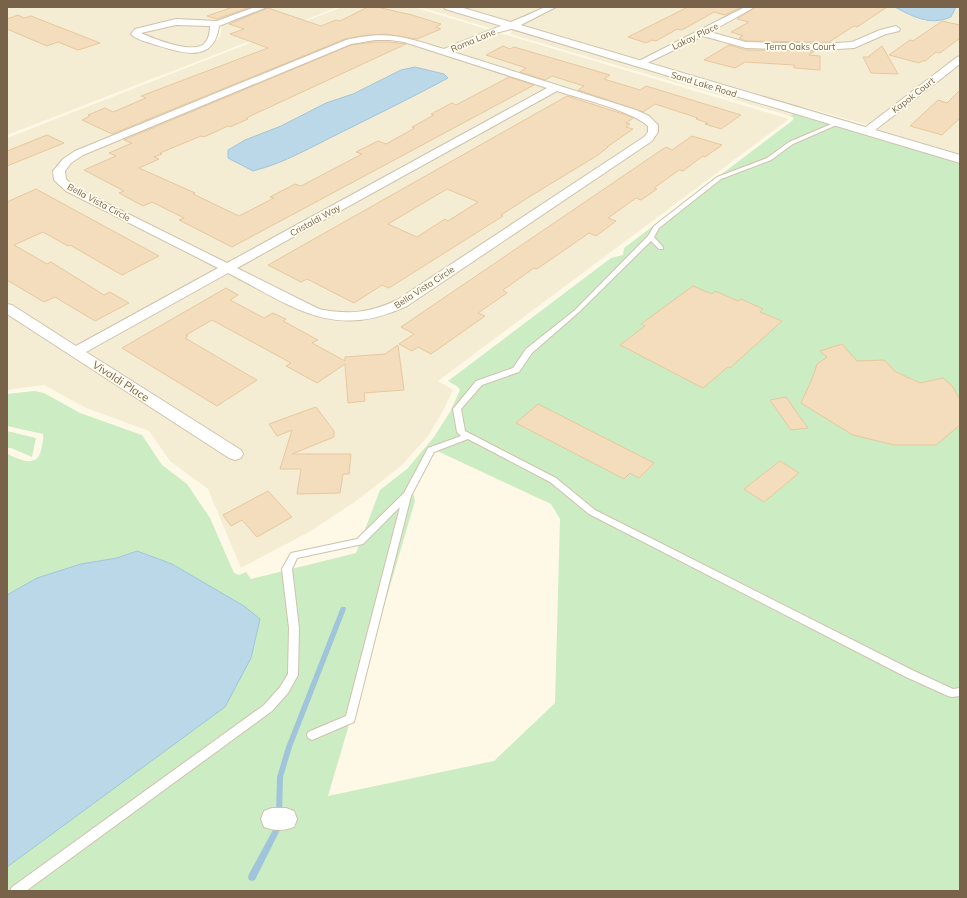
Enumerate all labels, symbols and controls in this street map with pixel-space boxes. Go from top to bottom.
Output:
street label: Lakay Place [670,20,720,53]
street label: Roma Lane [449,26,497,54]
street label: Terra Oaks Court [765,41,835,52]
street label: Sand Lake Road [670,69,738,99]
street label: Kapok Court [889,75,937,115]
street label: Bella Vista Circle [66,181,132,223]
street label: Cristaldi Way [288,201,343,239]
street label: Bella Vista Circle [392,263,456,311]
street label: Vivaldi Place [90,357,152,405]

